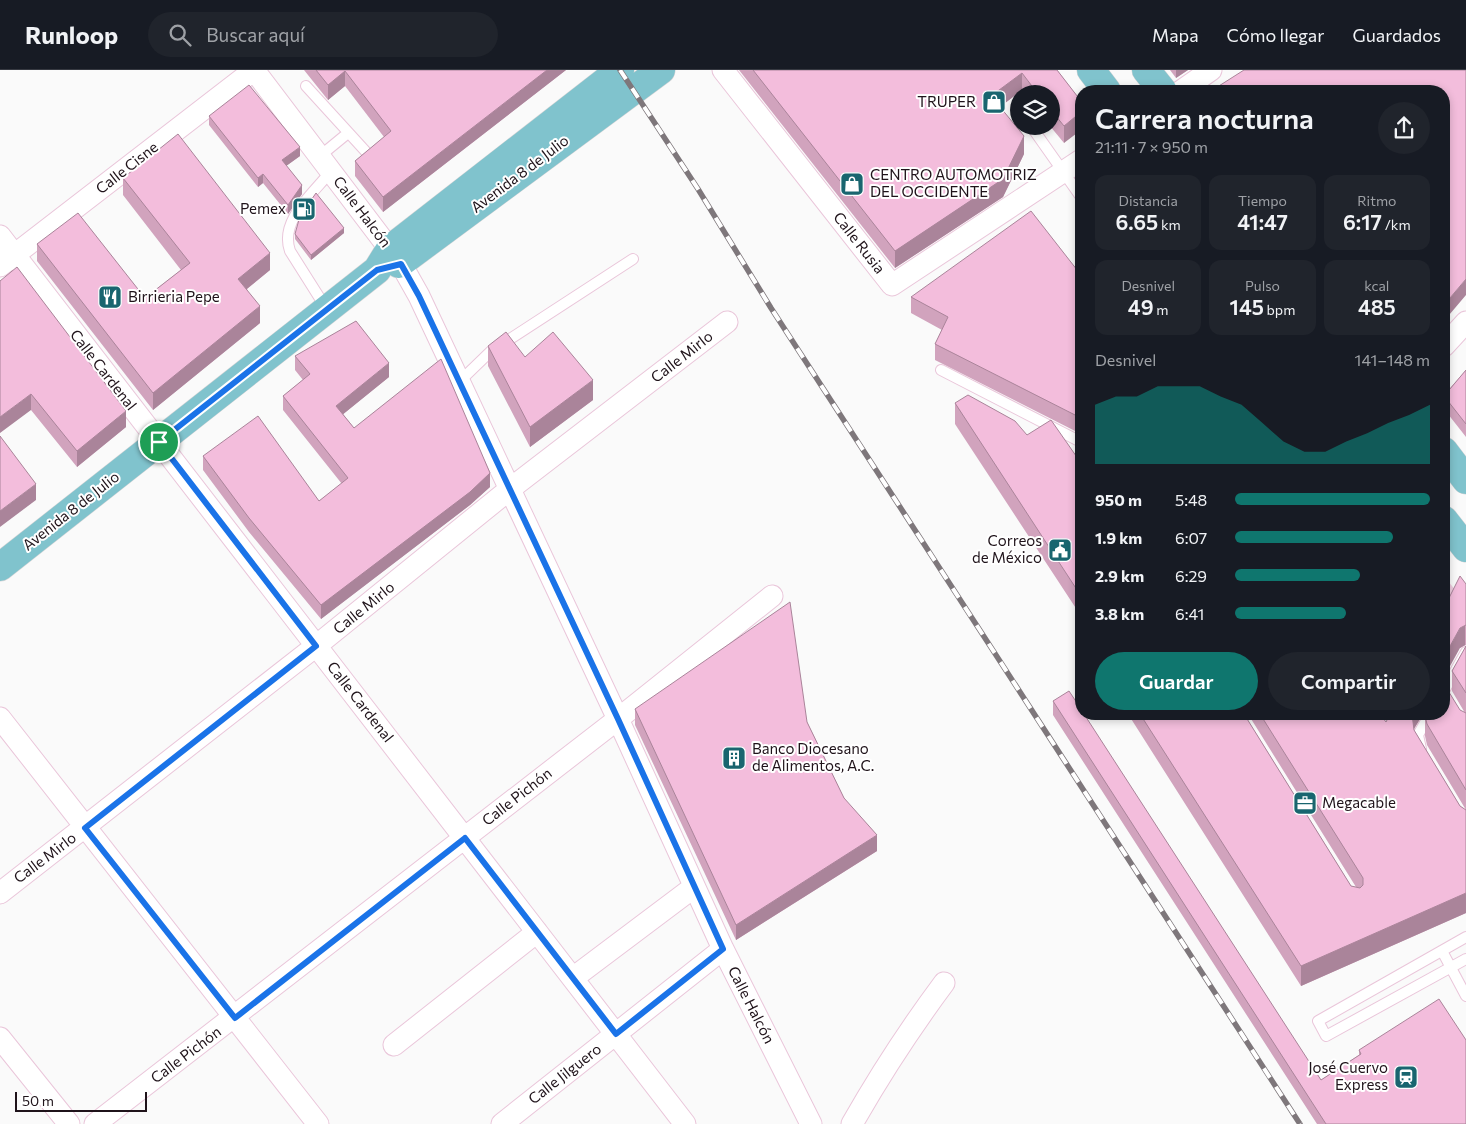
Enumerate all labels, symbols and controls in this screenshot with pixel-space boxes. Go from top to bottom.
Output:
search box [148,12,498,57]
text: Runloop [25,20,118,49]
icon: search [166,21,194,49]
text: Buscar aquí [206,23,305,46]
text: Mapa [1152,24,1199,46]
text: Cómo llegar [1227,24,1324,46]
text: Guardados [1352,24,1441,46]
map controls [1010,85,1060,135]
button: layers [1010,85,1060,135]
shop icon: TRUPER [981,89,1007,115]
place label: TRUPER [917,92,976,110]
text: Carrera nocturna [1095,101,1314,135]
button: share [1378,102,1430,154]
street label: Avenida 8 de Julio [467,131,572,216]
street label: Calle Cisne [92,137,161,197]
text: 21:11 · 7 × 950 m [1095,137,1208,156]
place label: CENTRO AUTOMOTRIZ DEL OCCIDENTE [870,165,1037,200]
shop icon: CENTRO AUTOMOTRIZ DEL OCCIDENTE [839,171,865,197]
street label: Calle Halcón [330,172,395,251]
text: Distancia [1119,192,1178,209]
text: Tiempo [1238,192,1287,209]
text: Ritmo [1357,192,1396,209]
fuel station icon: Pemex [291,196,317,222]
place label: Pemex [240,199,286,217]
street label: Calle Rusia [830,208,889,277]
text: 6.65 [1116,209,1158,234]
text: 41:47 [1237,209,1288,234]
text: 6:17 [1343,209,1382,234]
text: km [1158,216,1181,233]
text: /km [1382,216,1411,233]
text: Desnivel [1121,277,1175,294]
text: Pulso [1245,277,1280,294]
text: kcal [1364,277,1389,294]
restaurant icon: Birrieria Pepe [97,284,123,310]
place label: Birrieria Pepe [128,287,220,305]
text: 49 [1128,294,1154,319]
text: 145 [1230,294,1264,319]
text: 485 [1358,294,1396,319]
text: m [1154,301,1168,318]
text: bpm [1264,301,1295,318]
street label: Calle Cardenal [67,326,141,413]
street label: Calle Mirlo [647,326,716,386]
text: Desnivel [1095,350,1156,369]
text: 141–148 m [1355,350,1430,369]
pin [138,421,180,463]
icon: arrive [145,428,173,456]
street label: Avenida 8 de Julio [18,467,122,554]
text: 950 m [1095,490,1142,509]
text: 5:48 [1175,490,1207,509]
text: 1.9 km [1095,528,1142,547]
text: 6:07 [1175,528,1207,547]
place label: Correos de México [972,531,1042,566]
public building icon: Correos de México [1047,537,1073,563]
text: 2.9 km [1095,566,1144,585]
text: 6:29 [1175,566,1207,585]
street label: Calle Mirlo [329,577,398,637]
text: 3.8 km [1095,604,1144,623]
text: 6:41 [1175,604,1204,623]
button: Guardar [1095,652,1258,710]
button: Compartir [1268,652,1430,710]
street label: Calle Cardenal [324,658,398,745]
place label: Banco Diocesano de Alimentos, A.C. [752,739,874,774]
building icon: Banco Diocesano de Alimentos, A.C. [721,745,747,771]
street label: Calle Pichón [478,763,555,829]
office icon: Megacable [1292,790,1318,816]
place label: Megacable [1322,793,1396,811]
street label: Calle Mirlo [10,828,79,887]
street label: Calle Halcón [725,963,779,1046]
street label: Calle Pichón [147,1022,224,1086]
street label: Calle Jilguero [524,1039,604,1107]
place label: José Cuervo Express [1308,1058,1388,1093]
station icon: José Cuervo Express [1393,1064,1419,1090]
scale bar [15,1089,148,1112]
text: 50 m [22,1092,54,1109]

